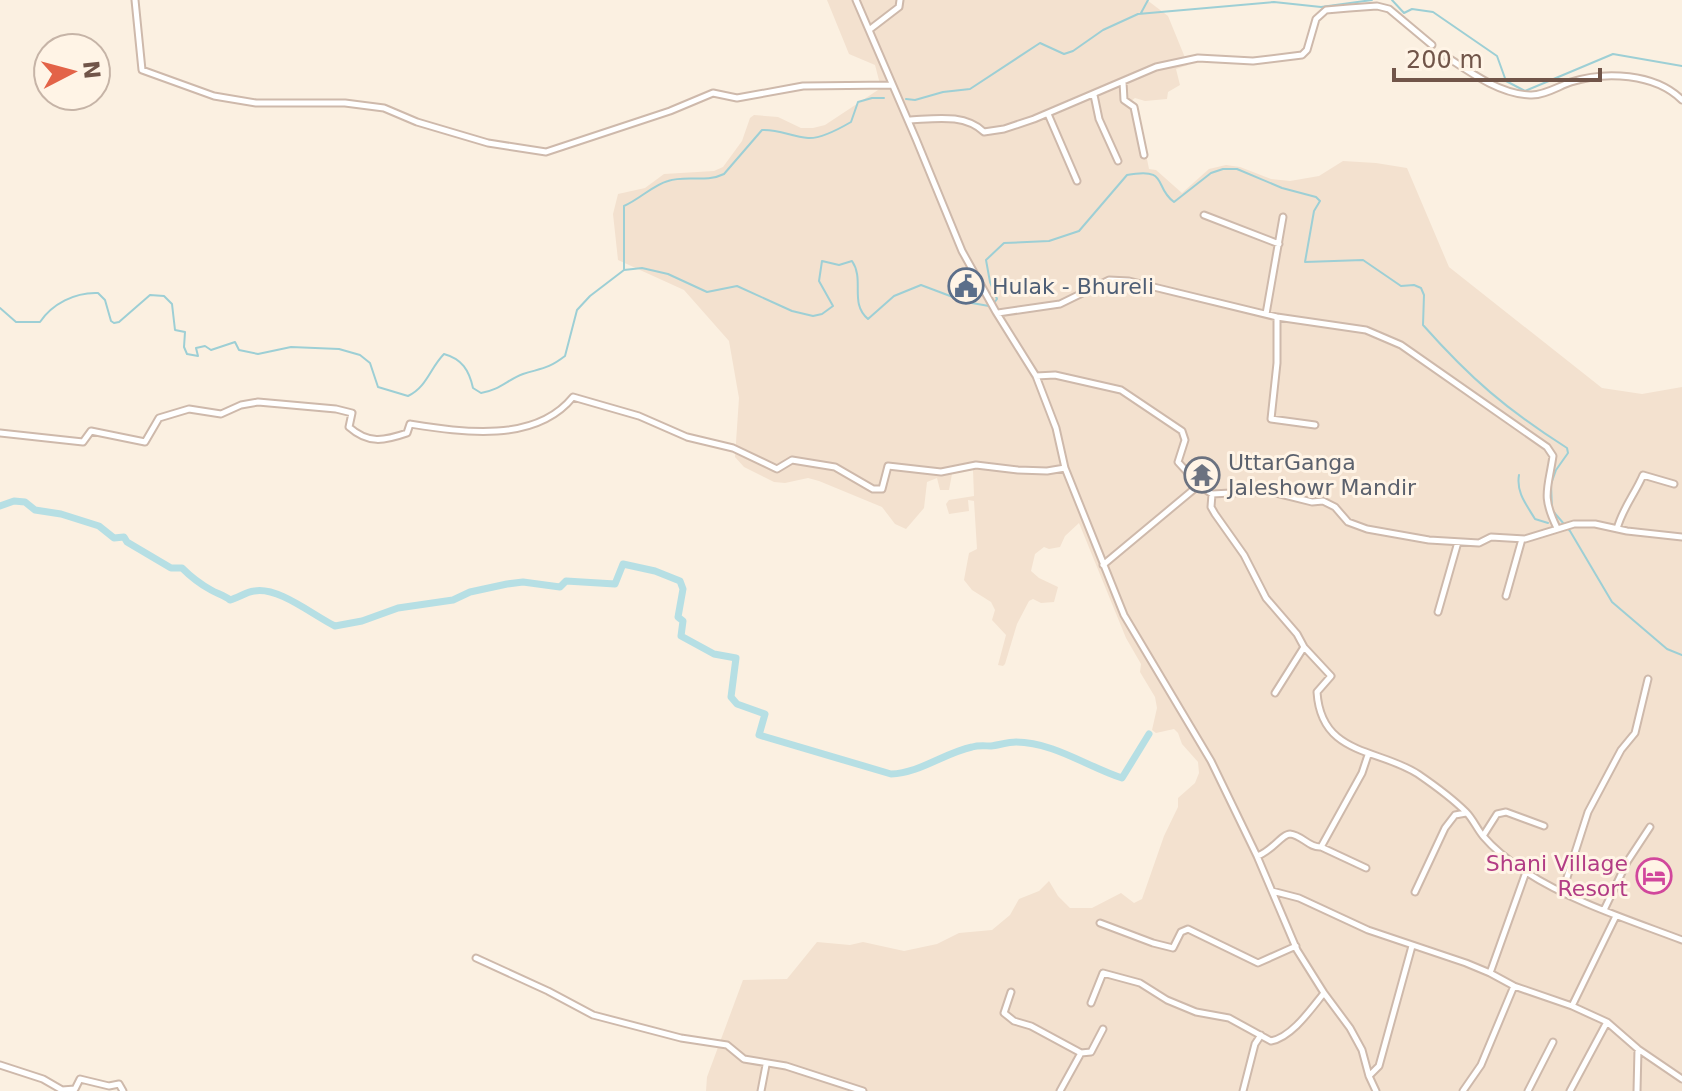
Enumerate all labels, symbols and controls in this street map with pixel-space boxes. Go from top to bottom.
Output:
north arrow [32,32,112,112]
scale bar [1394,32,1600,82]
text: 200 m [1406,46,1483,74]
text: N [78,59,105,80]
public building icon: Hulak - Bhureli [947,267,985,305]
place label: Hulak - Bhureli [992,274,1154,299]
place label: UttarGanga Jaleshowr Mandir [1226,450,1417,500]
temple icon: UttarGanga Jaleshowr Mandir [1183,456,1221,494]
place label: Shani Village Resort [1486,851,1628,901]
hotel icon: Shani Village Resort [1635,857,1673,895]

